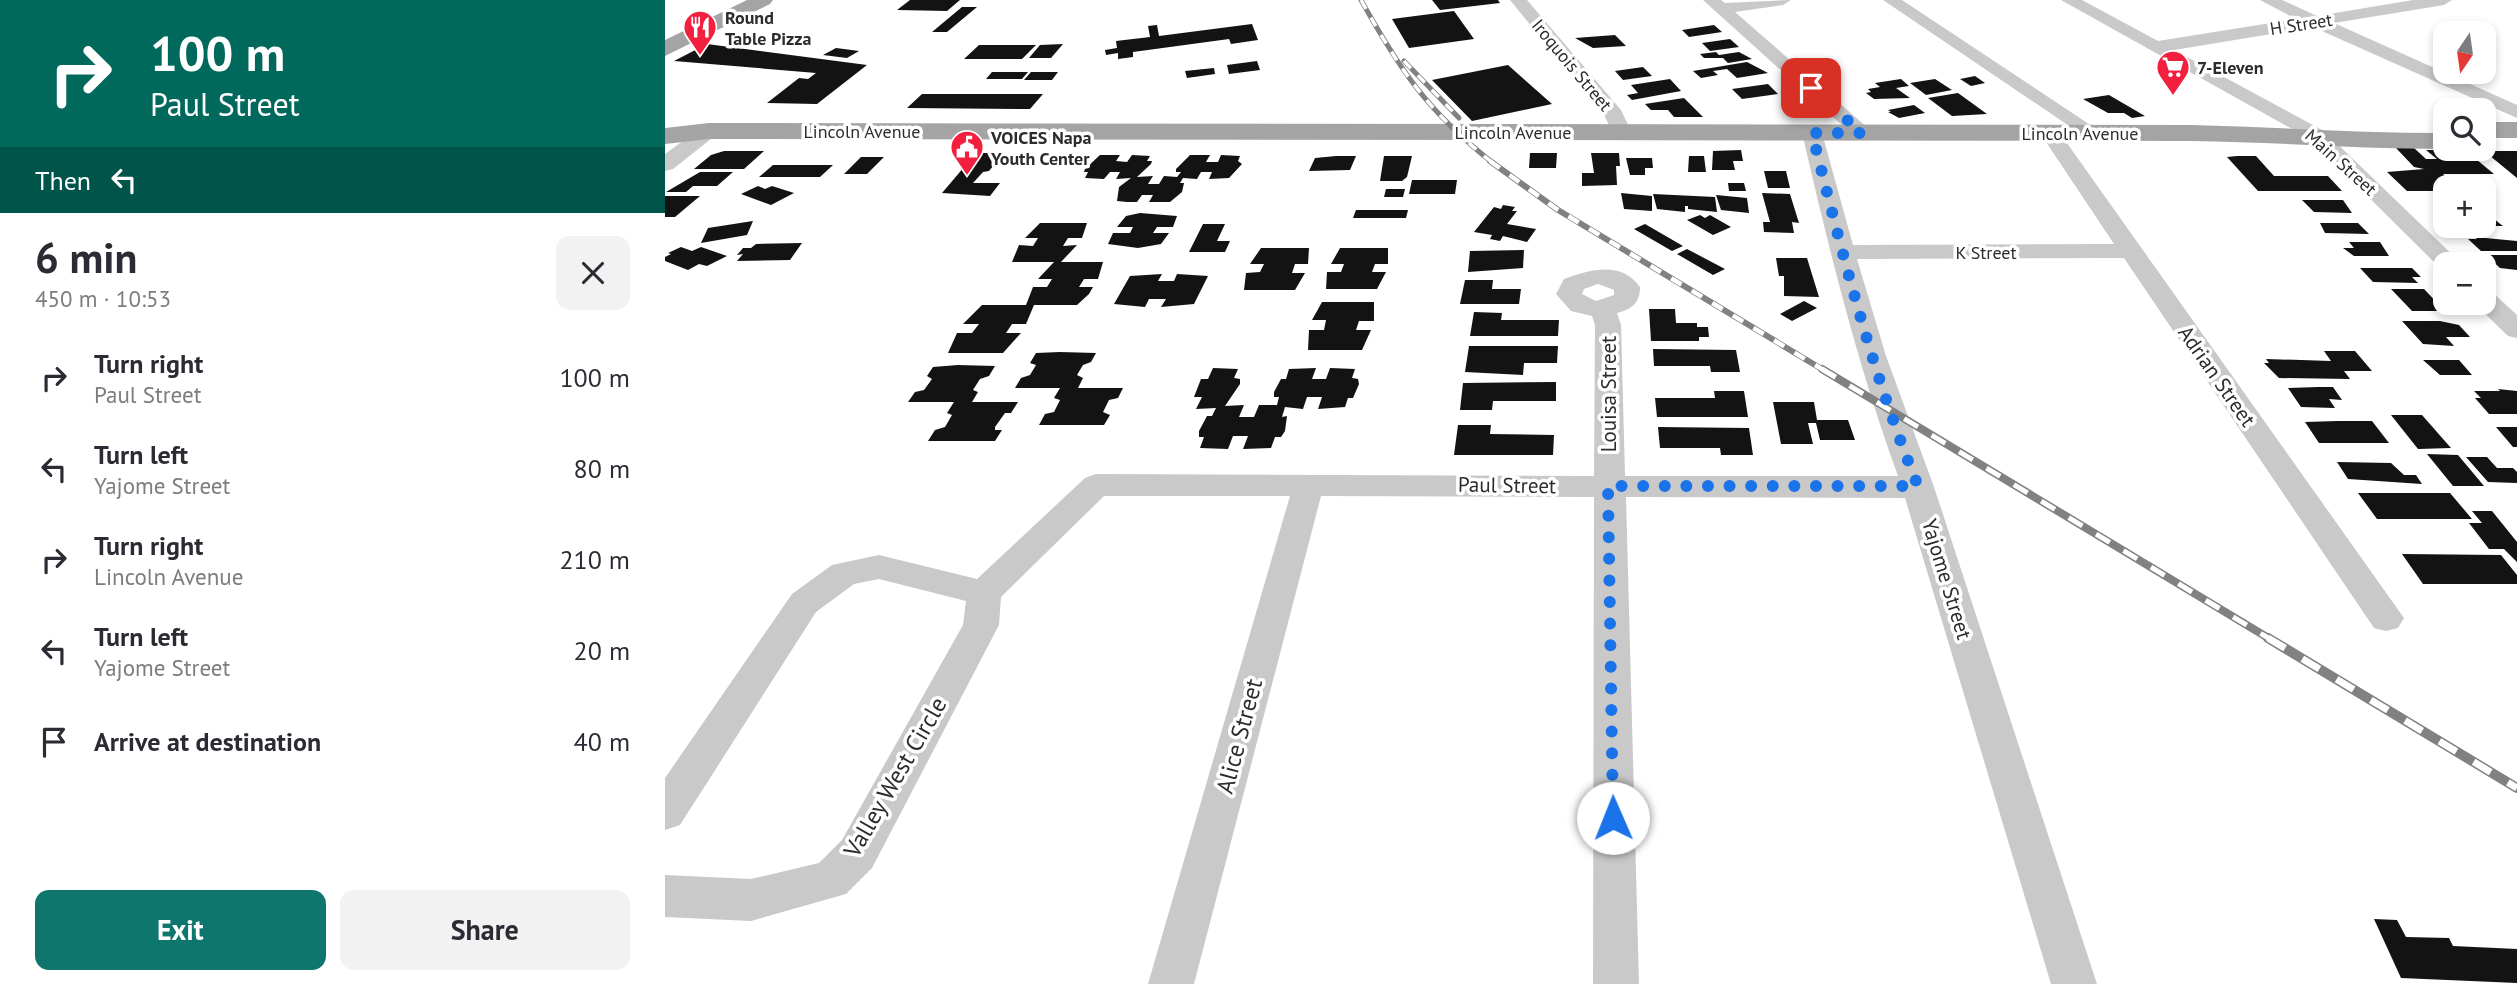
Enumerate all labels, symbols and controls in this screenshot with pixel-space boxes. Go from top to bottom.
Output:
place label: Round Table Pizza [725,6,812,50]
restaurant icon: Round Table Pizza [681,8,719,57]
street label: H Street [2268,8,2334,40]
street label: Iroquois Street [1527,14,1617,116]
text: 100 m [150,21,285,85]
north arrow [2433,21,2495,84]
map controls [2433,21,2496,315]
icon: right [35,28,126,119]
supermarket icon: 7-Eleven [2154,48,2192,97]
place label: 7-Eleven [2197,56,2264,79]
pin [1781,58,1841,118]
icon: arrive [1792,69,1830,107]
text: Paul Street [150,83,300,125]
button: search [2433,98,2496,161]
street label: Lincoln Avenue [804,120,920,143]
street label: Lincoln Avenue [1455,121,1571,144]
street label: Lincoln Avenue [2022,122,2138,145]
street label: Main Street [2300,124,2382,200]
place label: VOICES Napa Youth Center [990,126,1091,170]
public building icon: VOICES Napa Youth Center [948,128,986,177]
icon: left [105,161,143,199]
text: Then [35,164,91,197]
button: + [2433,175,2496,238]
text: 6 min [35,230,137,285]
button: close [556,236,630,310]
street label: K Street [1955,241,2017,264]
button: − [2433,252,2496,315]
text: 450 m · 10:53 [35,284,171,313]
street label: Adrian Street [2172,320,2262,432]
street label: Louisa Street [1595,336,1622,452]
text: Turn right [94,347,203,380]
icon: right [35,359,73,397]
text: 100 m [559,361,630,394]
text: Paul Street [94,380,201,409]
text: Turn left [94,438,188,471]
icon: left [35,450,73,488]
text: 80 m [574,452,630,485]
text: Yajome Street [94,471,230,500]
street label: Paul Street [1458,471,1556,499]
street label: Yajome Street [1916,516,1978,642]
text: Turn right [94,529,203,562]
icon: right [35,541,73,579]
text: 210 m [559,543,630,576]
text: Lincoln Avenue [94,562,243,591]
text: Turn left [94,620,188,653]
icon: left [35,632,73,670]
text: 20 m [574,634,630,667]
text: Yajome Street [94,653,230,682]
street label: Alice Street [1209,675,1269,797]
street label: Valley West Circle [836,691,954,864]
icon: arrive [35,723,73,761]
text: Arrive at destination [94,725,321,758]
text: 40 m [574,725,630,758]
position arrow [1576,781,1650,855]
button: Exit [35,890,326,970]
button: Share [340,890,630,970]

